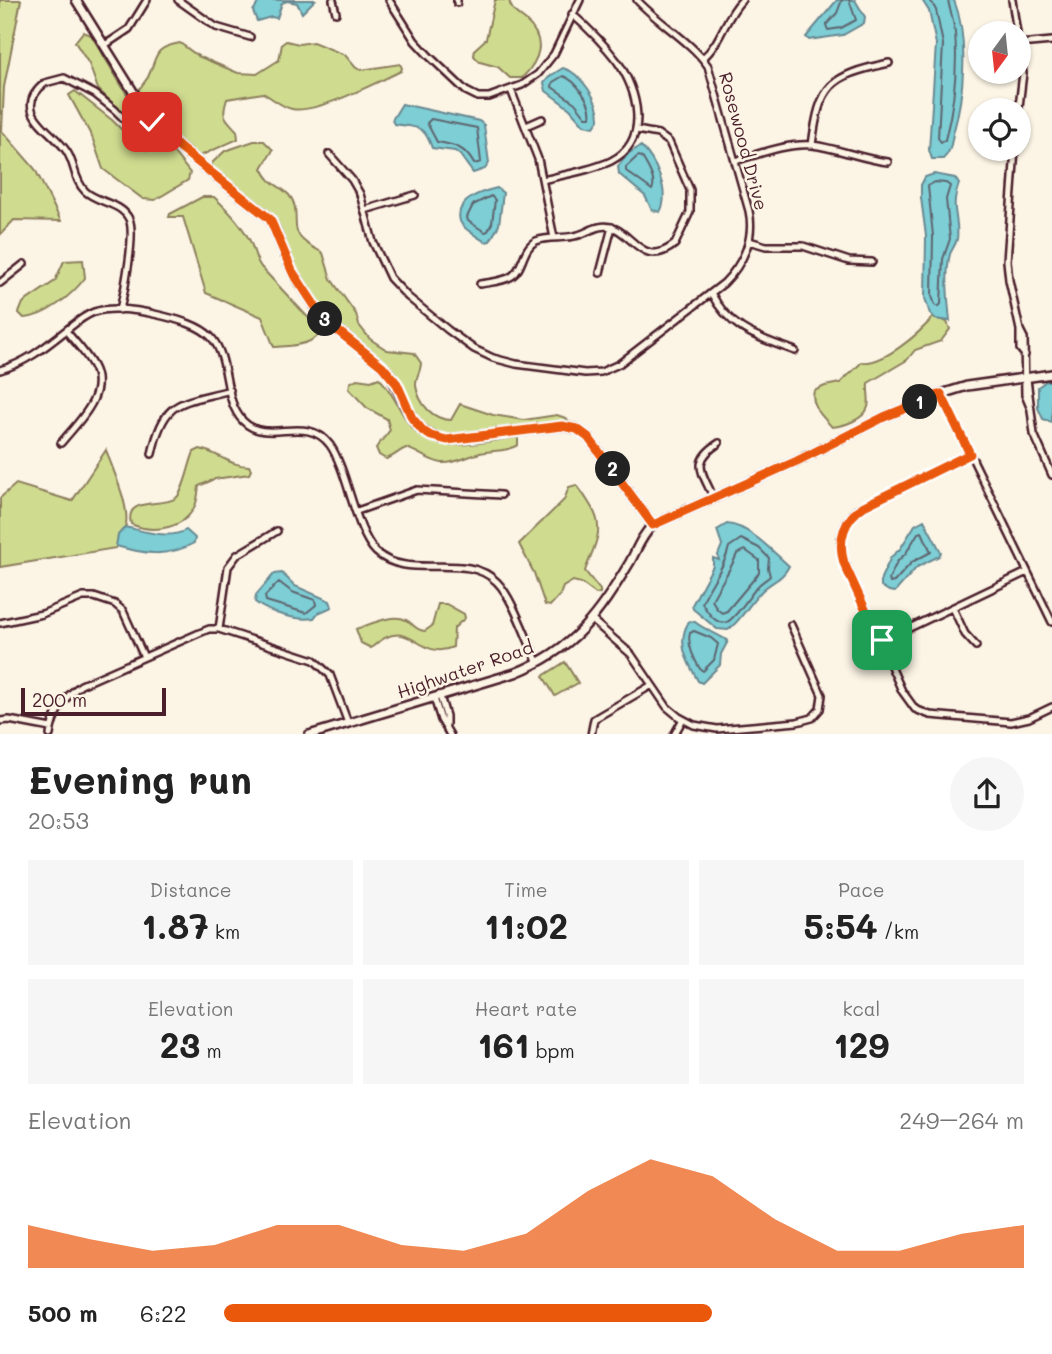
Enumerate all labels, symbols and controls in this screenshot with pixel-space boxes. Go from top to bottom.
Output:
north arrow [968,21,1031,84]
map controls [968,21,1031,161]
street label: Rosewood Drive [714,69,774,213]
pin [122,92,182,152]
button: locate [968,98,1031,161]
icon: check [133,103,171,141]
pin: 3 [308,302,342,336]
text: 3 [319,306,330,331]
pin: 1 [902,384,937,420]
text: 1 [915,389,924,414]
pin: 2 [596,452,630,486]
text: 2 [607,456,618,481]
pin [852,610,912,670]
icon: arrive [863,621,901,659]
street label: Highwater Road [394,634,536,704]
scale bar [21,685,166,717]
text: 200 m [32,687,87,712]
text: Evening run [28,754,252,804]
button: share [950,757,1024,831]
text: 20:53 [28,805,89,835]
text: Distance [150,877,232,902]
text: Time [504,877,548,902]
text: Pace [838,877,885,902]
text: 1.87 [141,902,209,948]
text: 11:02 [484,902,568,948]
text: 5:54 [804,902,878,948]
text: km [209,919,240,944]
text: /km [878,919,919,944]
text: Elevation [148,996,233,1021]
text: Heart rate [475,996,577,1021]
text: kcal [842,996,880,1021]
text: 23 [160,1021,200,1067]
text: 161 [477,1021,530,1067]
text: 129 [833,1021,889,1067]
text: m [200,1038,222,1063]
text: bpm [530,1038,575,1063]
text: Elevation [28,1105,131,1135]
text: 249–264 m [899,1105,1024,1135]
text: 500 m [28,1298,98,1328]
text: 6:22 [140,1298,187,1328]

